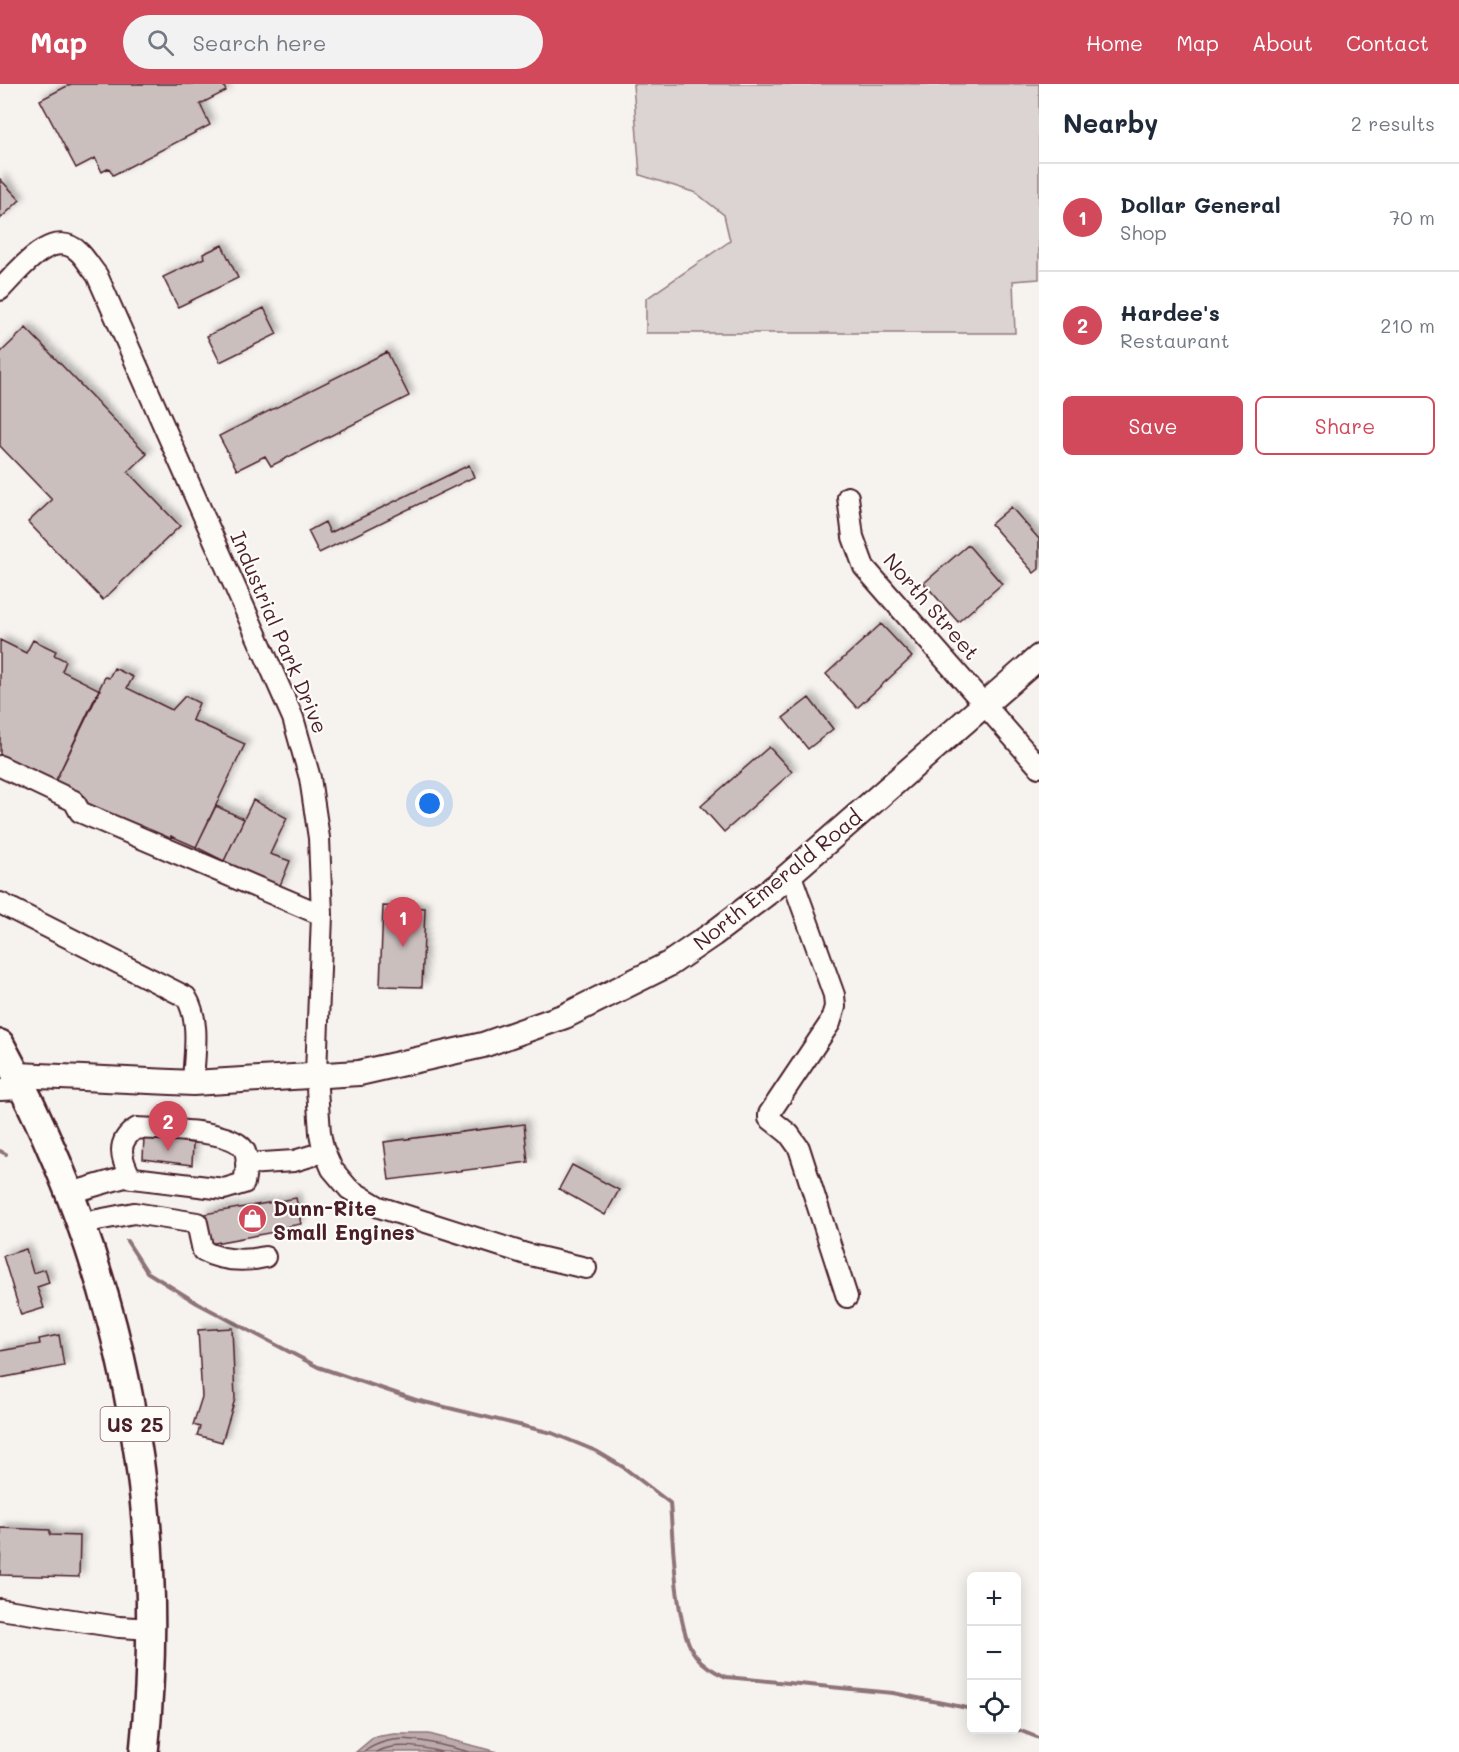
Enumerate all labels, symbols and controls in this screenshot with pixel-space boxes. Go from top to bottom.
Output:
search box [123,15,543,69]
text: Map [30,24,87,60]
icon: search [144,26,177,59]
text: Search here [192,28,326,57]
text: Home [1086,29,1143,56]
text: Map [1176,29,1219,56]
text: About [1252,29,1313,56]
text: Contact [1346,29,1429,56]
text: Nearby [1063,106,1158,140]
text: 2 results [1351,110,1435,136]
text: Dollar General [1120,190,1281,219]
text: 1 [1078,204,1087,230]
text: 70 m [1389,204,1435,230]
text: Shop [1120,219,1167,245]
text: Hardee's [1120,298,1220,327]
text: 2 [1077,312,1088,338]
text: 210 m [1380,312,1435,338]
text: Restaurant [1120,327,1230,353]
button: Save [1063,396,1243,455]
button: Share [1255,396,1435,455]
street label: Industrial Park Drive [225,527,335,737]
street label: North Street [878,547,986,665]
your location [415,789,444,818]
street label: North Emerald Road [687,803,867,955]
pin: 1 [384,898,422,947]
pin: 2 [148,1102,188,1151]
place label: Dunn-Rite Small Engines [273,1194,415,1245]
shop icon: Dunn-Rite Small Engines [236,1203,268,1235]
road number: US 25 [100,1407,170,1441]
map controls [967,1572,1021,1734]
button: + [967,1572,1021,1626]
button: − [967,1626,1021,1680]
button: locate [967,1680,1021,1734]

